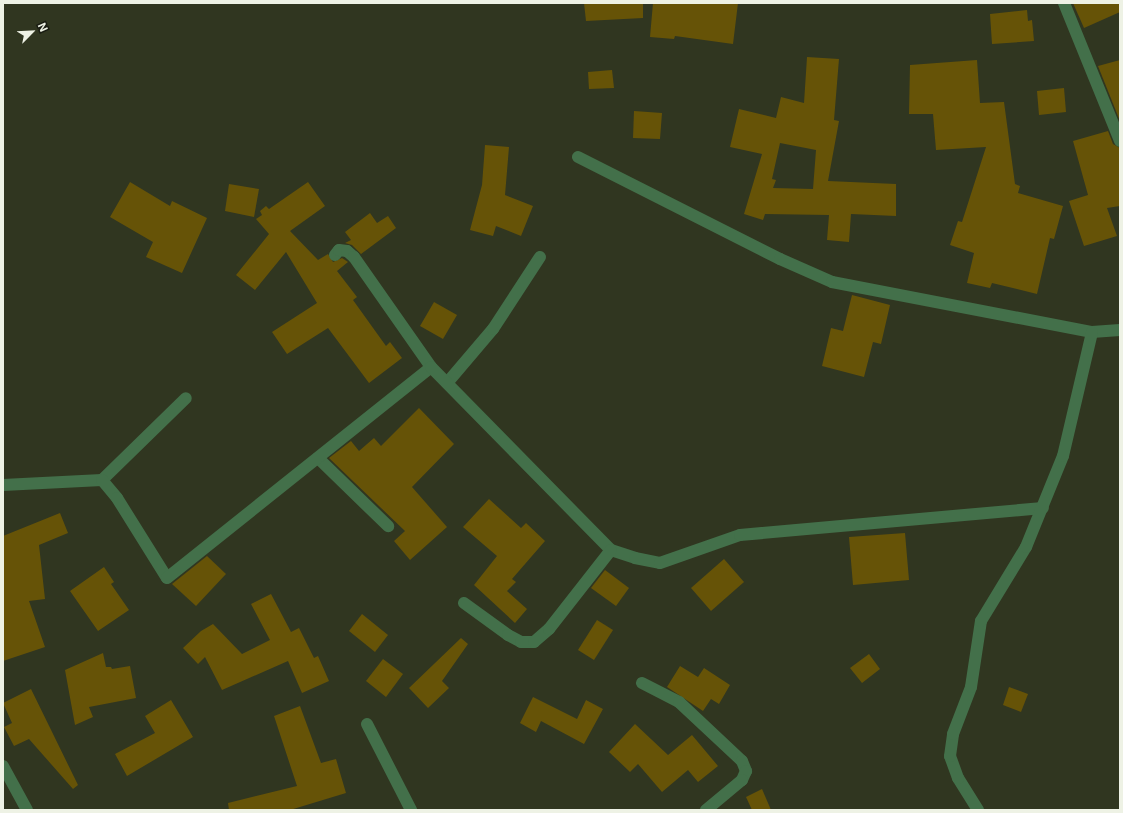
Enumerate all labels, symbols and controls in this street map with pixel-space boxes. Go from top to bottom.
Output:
north arrow [12,12,52,52]
text: N [35,20,51,34]

